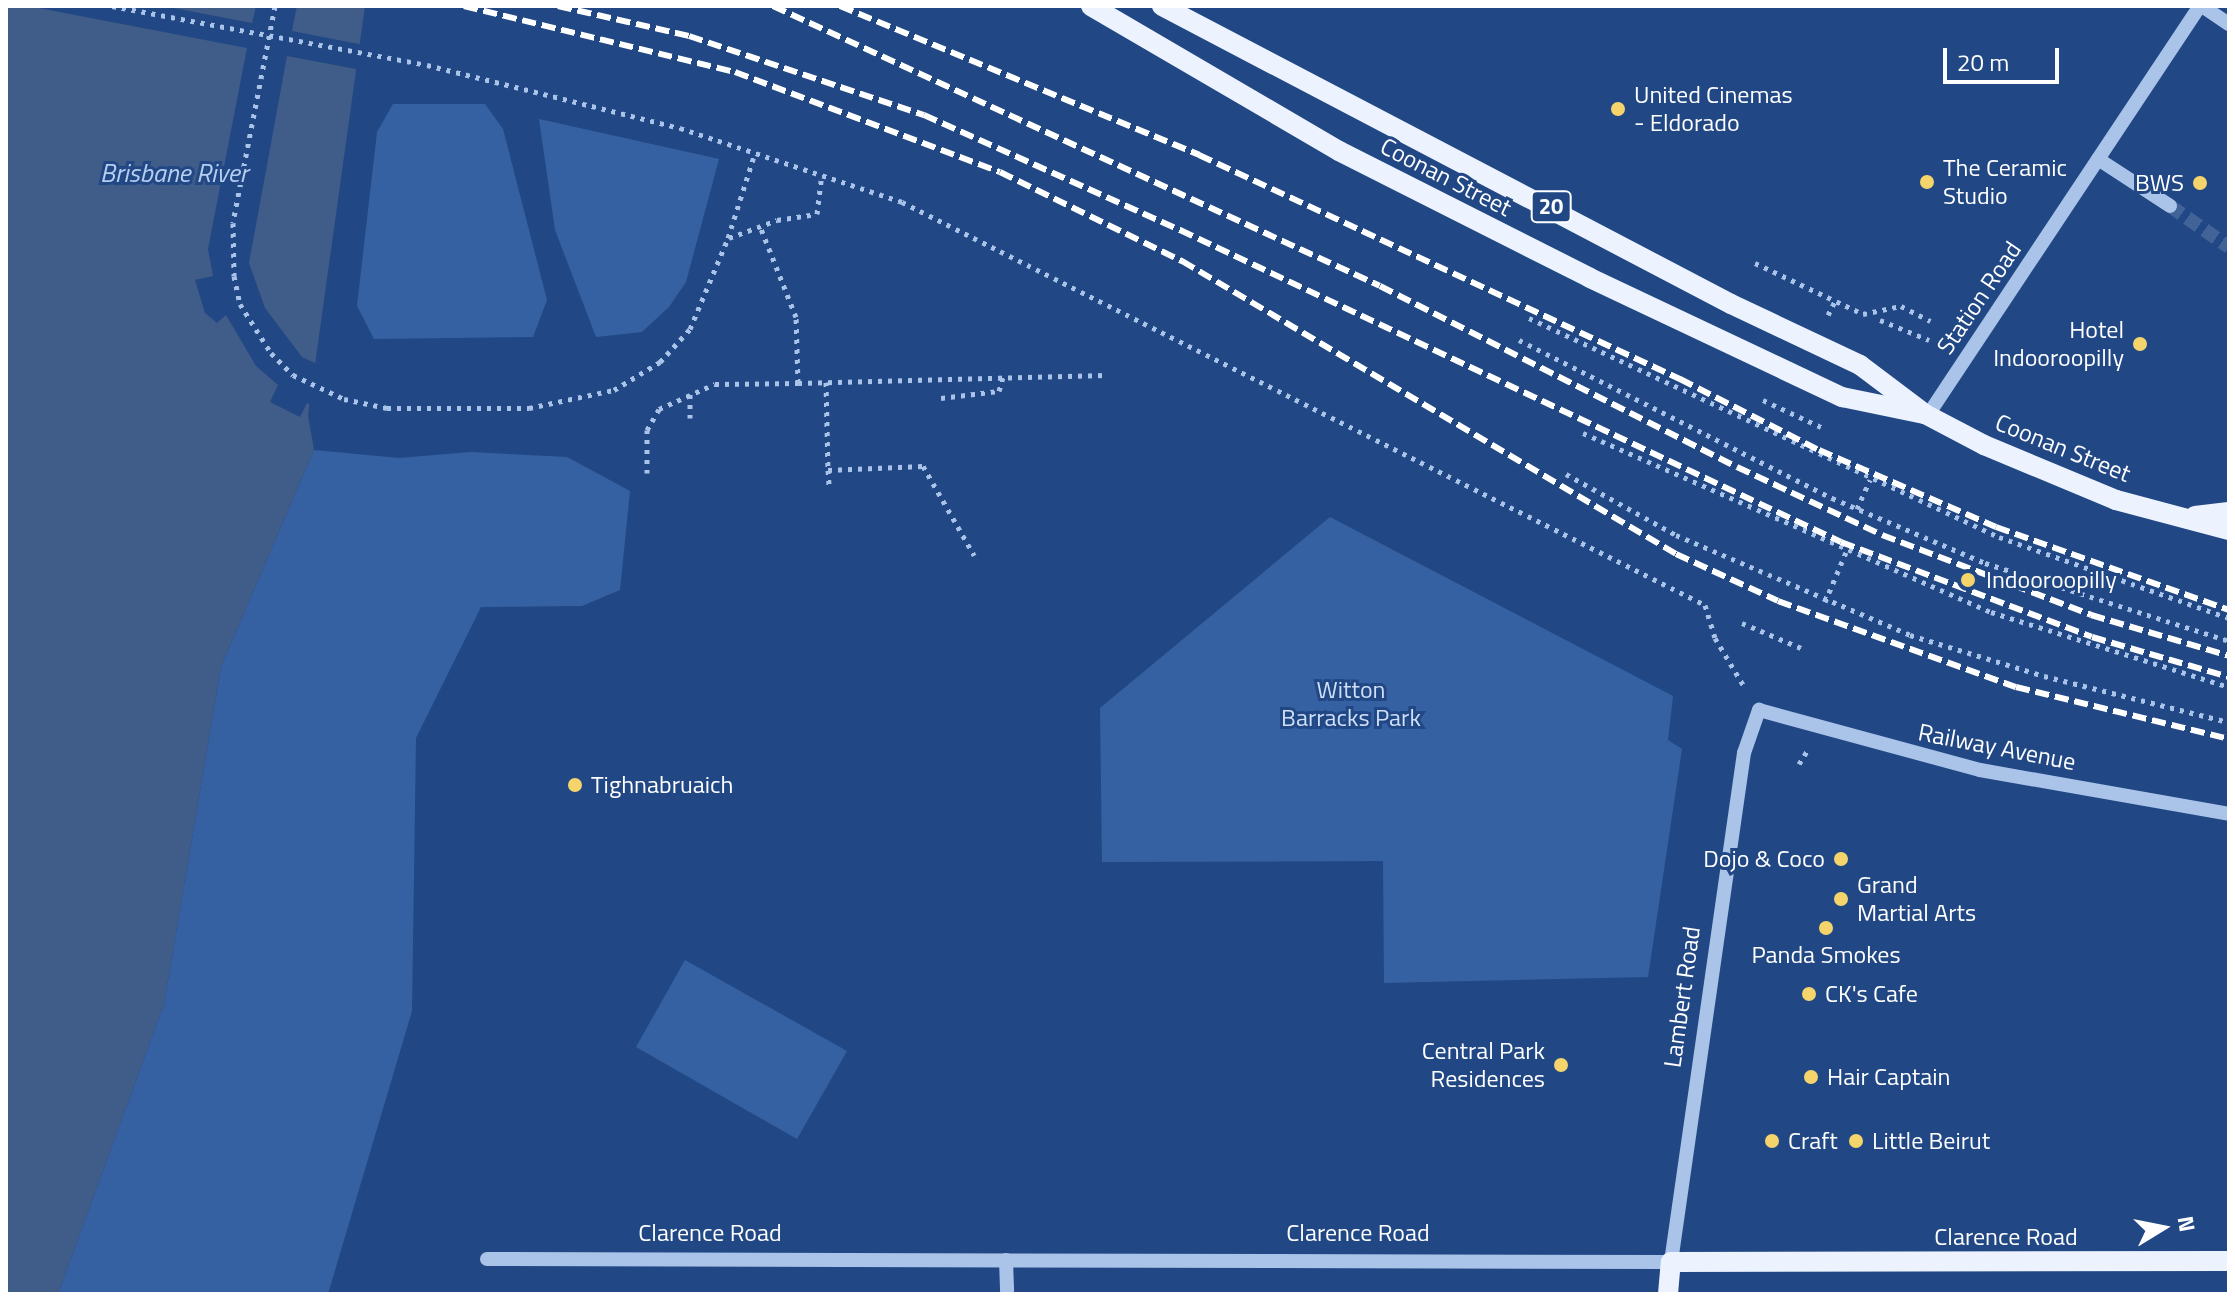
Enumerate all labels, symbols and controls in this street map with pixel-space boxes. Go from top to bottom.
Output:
scale bar [1947,32,2063,82]
text: 20 m [1957,44,2009,80]
place label: United Cinemas - Eldorado [1634,81,1793,137]
marker: United Cinemas - Eldorado [1609,100,1627,118]
street label: Coonan Street [1376,132,1516,222]
place label: The Ceramic Studio [1943,154,2067,210]
water label: Brisbane River [100,157,248,189]
place label: BWS [2135,169,2184,197]
marker: The Ceramic Studio [1918,173,1936,191]
marker: BWS [2191,174,2209,192]
road number: 20 [1529,189,1573,225]
street label: Station Road [1931,236,2027,360]
place label: Hotel Indooroopilly [1993,316,2124,372]
marker: Hotel Indooroopilly [2131,335,2149,353]
street label: Coonan Street [1991,408,2135,488]
place label: Indooroopilly [1986,566,2117,594]
marker: Indooroopilly [1957,569,1979,591]
park label: Witton Barracks Park [1281,676,1421,732]
street label: Railway Avenue [1916,718,2078,776]
place label: Tighnabruaich [591,771,733,799]
marker: Tighnabruaich [566,776,584,794]
place label: Dojo & Coco [1703,845,1825,873]
marker: Dojo & Coco [1832,850,1850,868]
place label: Grand Martial Arts [1857,871,1976,927]
marker: Grand Martial Arts [1832,890,1850,908]
marker: Panda Smokes [1817,919,1835,937]
street label: Lambert Road [1658,925,1706,1069]
place label: Panda Smokes [1751,941,1901,969]
place label: CK's Cafe [1825,980,1918,1008]
marker: CK's Cafe [1800,985,1818,1003]
place label: Central Park Residences [1422,1037,1545,1093]
marker: Central Park Residences [1552,1056,1570,1074]
place label: Hair Captain [1827,1063,1950,1091]
marker: Hair Captain [1802,1068,1820,1086]
place label: Craft [1788,1127,1838,1155]
place label: Little Beirut [1872,1127,1990,1155]
marker: Craft [1763,1132,1781,1150]
marker: Little Beirut [1847,1132,1865,1150]
north arrow [2123,1188,2203,1268]
text: N [2169,1213,2205,1234]
street label: Clarence Road [638,1219,782,1247]
street label: Clarence Road [1286,1219,1430,1247]
street label: Clarence Road [1934,1223,2078,1251]

